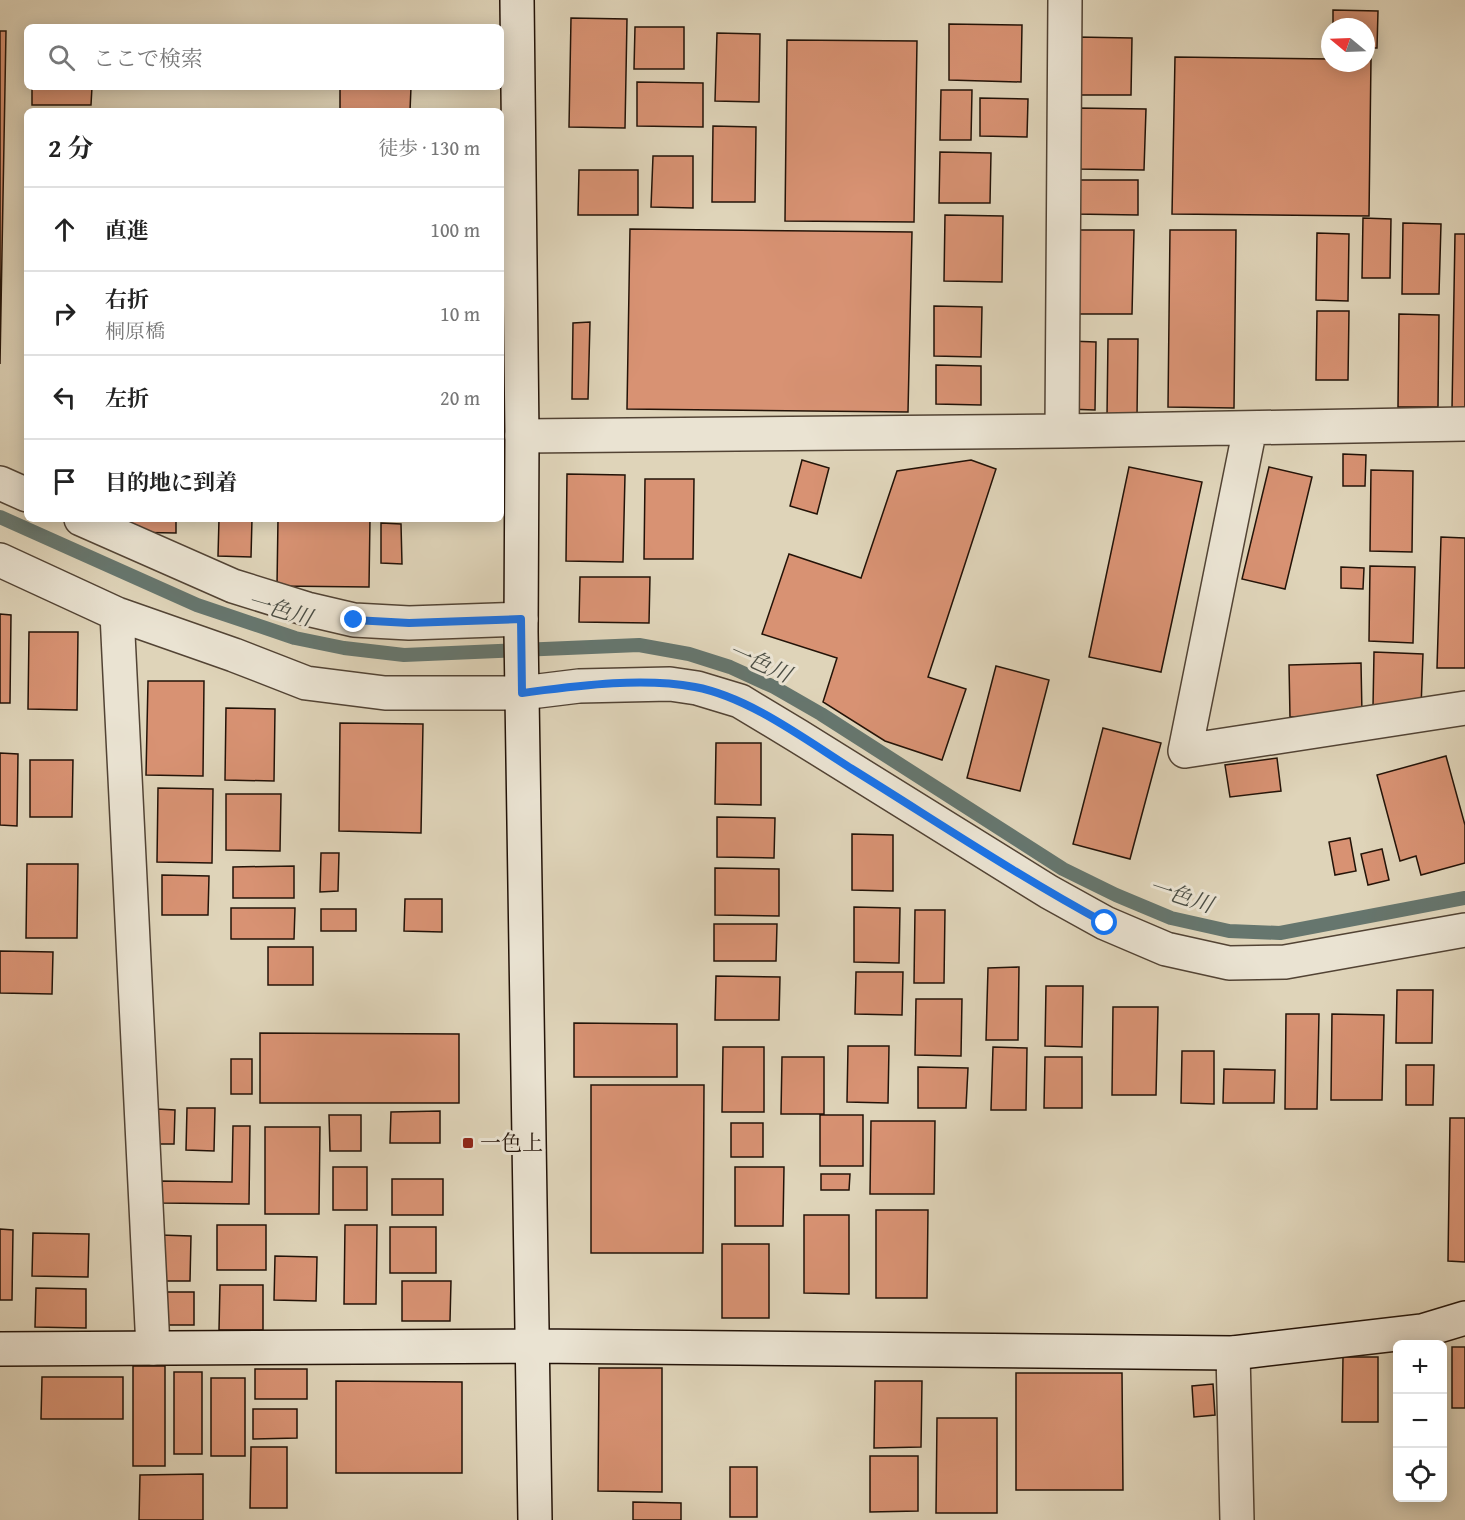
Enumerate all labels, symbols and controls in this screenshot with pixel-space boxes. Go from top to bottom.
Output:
north arrow [1321,18,1375,72]
search box [24,24,504,90]
icon: search [45,41,78,74]
text: ここで検索 [93,42,203,74]
text: 2 分 [48,128,93,167]
text: 徒歩 · 130 m [378,133,480,162]
icon: ahead [48,213,81,246]
text: 直進 [105,214,149,246]
text: 100 m [430,215,480,244]
text: 右折 [105,283,149,315]
icon: right [48,297,81,330]
text: 10 m [440,299,480,328]
text: 桐原橋 [105,316,165,345]
icon: left [48,381,81,414]
text: 左折 [105,382,149,414]
text: 20 m [440,383,480,412]
icon: arrive [48,465,81,498]
text: 目的地に到着 [105,466,237,498]
water label: 一色川 [244,585,318,634]
route end [340,606,366,632]
water label: 一色川 [723,634,798,691]
water label: 一色川 [1145,870,1219,921]
route start [1091,909,1117,935]
place label: 一色上 [480,1127,543,1158]
marker: 一色上 [461,1136,475,1150]
map controls [1393,1340,1447,1502]
button: + [1393,1340,1447,1394]
button: − [1393,1394,1447,1448]
button: locate [1393,1448,1447,1502]

